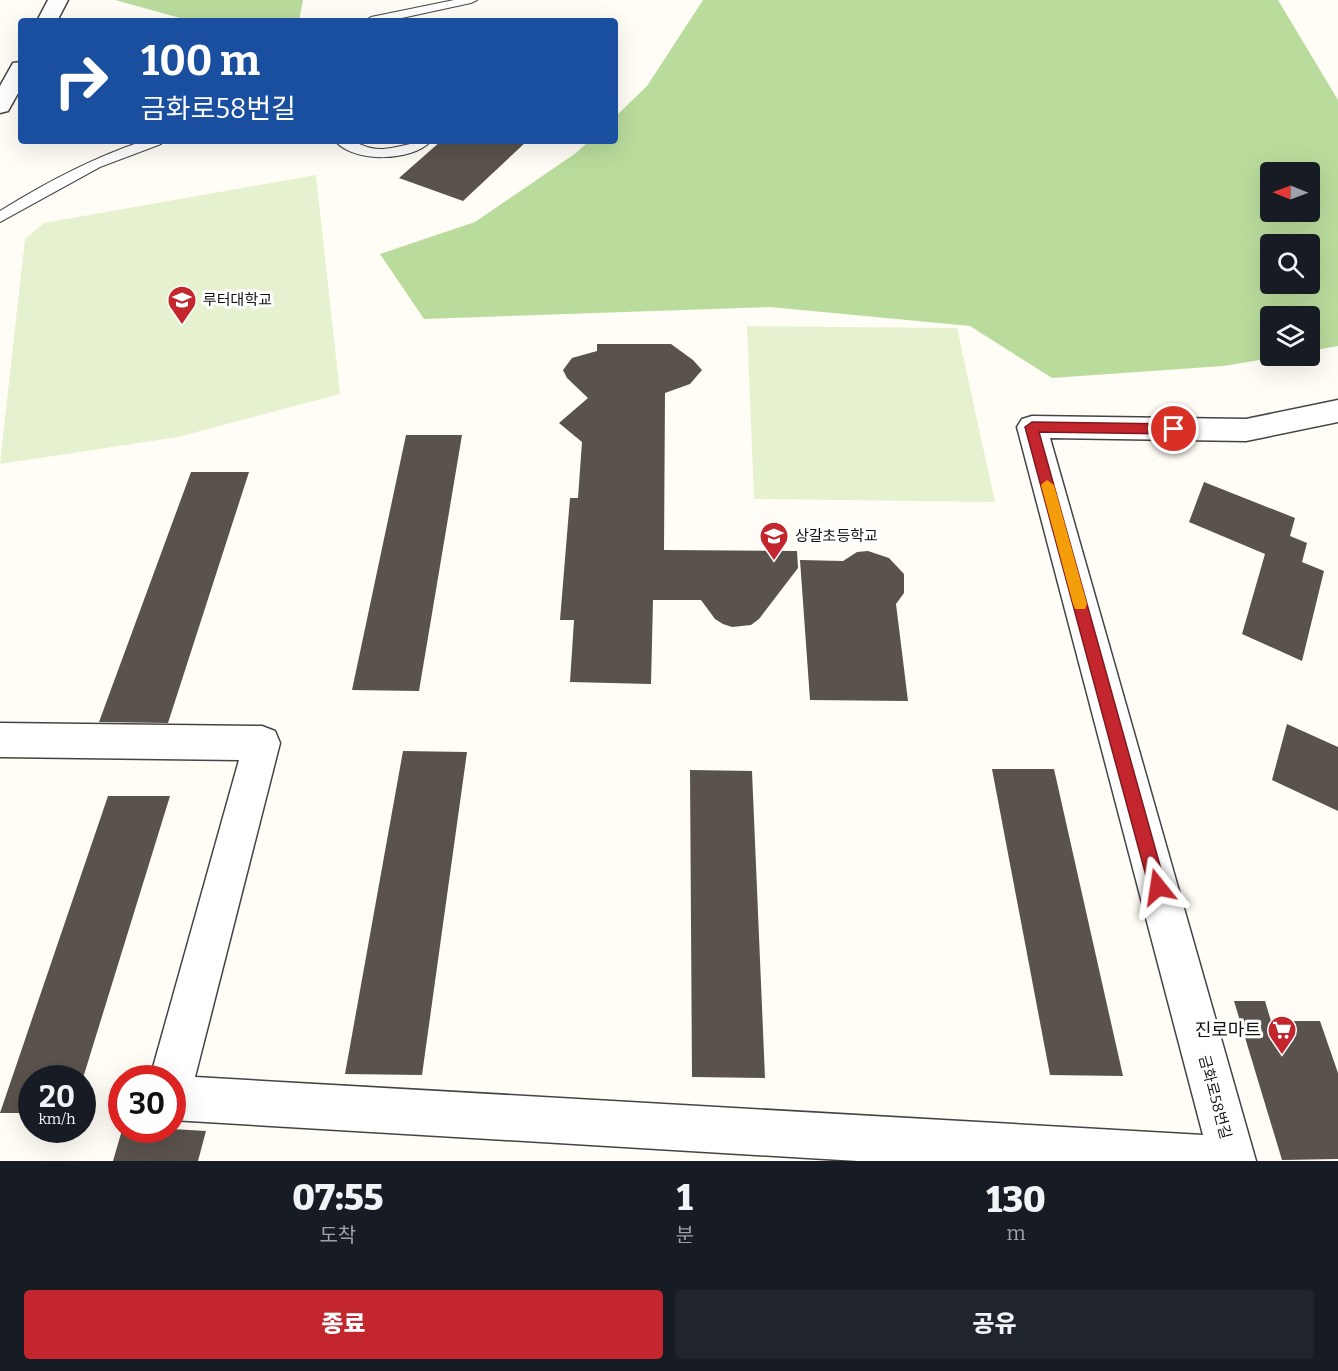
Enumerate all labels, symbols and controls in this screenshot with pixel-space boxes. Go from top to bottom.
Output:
text: 100 m [141,36,260,86]
icon: right [42,42,120,120]
text: 금화로58번길 [141,93,296,125]
north arrow [1260,162,1320,222]
map controls [1260,162,1320,366]
button: search [1260,234,1320,294]
school or university icon: 루터대학교 [166,284,198,326]
place label: 루터대학교 [203,291,272,309]
button: layers [1260,306,1320,366]
pin [1148,403,1199,454]
icon: arrive [1157,412,1190,445]
school or university icon: 상갈초등학교 [758,520,790,562]
place label: 상갈초등학교 [795,527,878,545]
position arrow [1126,855,1190,919]
supermarket icon: 진로마트 [1266,1014,1298,1056]
place label: 진로마트 [1195,1019,1261,1041]
street label: 금화로58번길 [1195,1053,1235,1141]
speed limit sign: 30 [108,1065,186,1143]
text: 20 [39,1079,75,1115]
text: km/h [38,1110,76,1128]
text: 07:55 [292,1176,383,1220]
text: 1 [677,1176,693,1220]
text: 130 [986,1178,1046,1222]
text: m [1006,1221,1026,1245]
text: 도착 [319,1223,356,1247]
text: 분 [676,1223,694,1247]
button: 종료 [24,1290,663,1359]
button: 공유 [675,1290,1314,1359]

